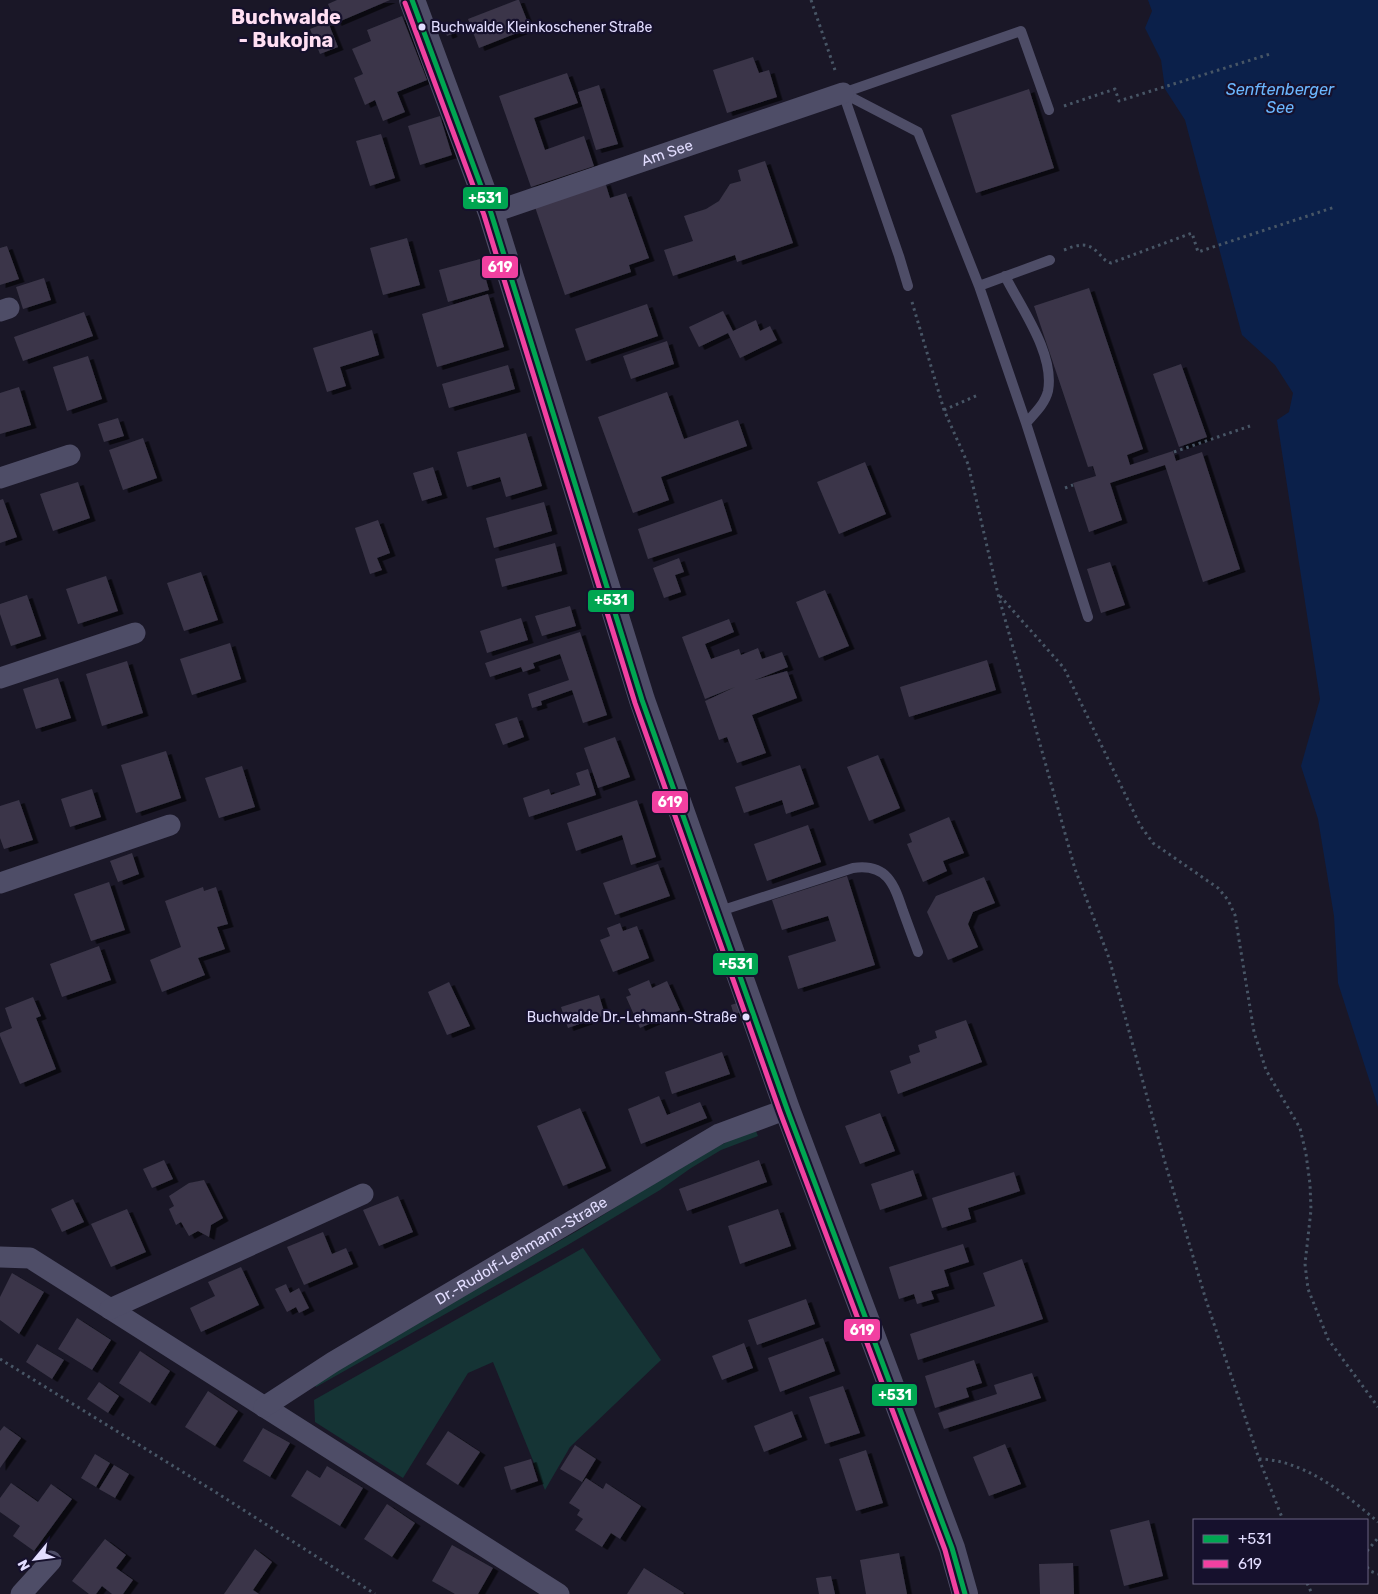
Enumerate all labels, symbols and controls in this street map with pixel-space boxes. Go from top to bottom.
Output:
district label: Buchwalde - Bukojna [231,5,341,52]
place label: Buchwalde Kleinkoschener Straße [431,19,652,36]
marker: Buchwalde Kleinkoschener Straße [417,22,427,32]
water label: Senftenberger See [1226,80,1335,117]
street label: Am See [639,136,695,170]
line badge: +531 [462,186,509,210]
text: +531 [468,190,502,207]
line badge: 619 [481,255,519,279]
text: 619 [488,259,512,276]
line badge: +531 [587,589,635,613]
text: +531 [594,592,628,609]
line badge: 619 [651,790,689,814]
text: 619 [658,794,682,811]
line badge: +531 [712,952,759,976]
text: +531 [719,956,753,973]
place label: Buchwalde Dr.-Lehmann-Straße [527,1009,737,1026]
marker: Buchwalde Dr.-Lehmann-Straße [741,1012,751,1022]
street label: Dr.-Rudolf-Lehmann-Straße [432,1193,611,1309]
line badge: 619 [843,1318,881,1342]
text: 619 [850,1322,874,1339]
line badge: +531 [871,1383,918,1407]
text: +531 [878,1387,912,1404]
legend [1193,1519,1368,1584]
text: +531 [1238,1530,1271,1548]
north arrow [10,1534,60,1584]
text: 619 [1238,1555,1262,1573]
text: N [14,1557,34,1574]

